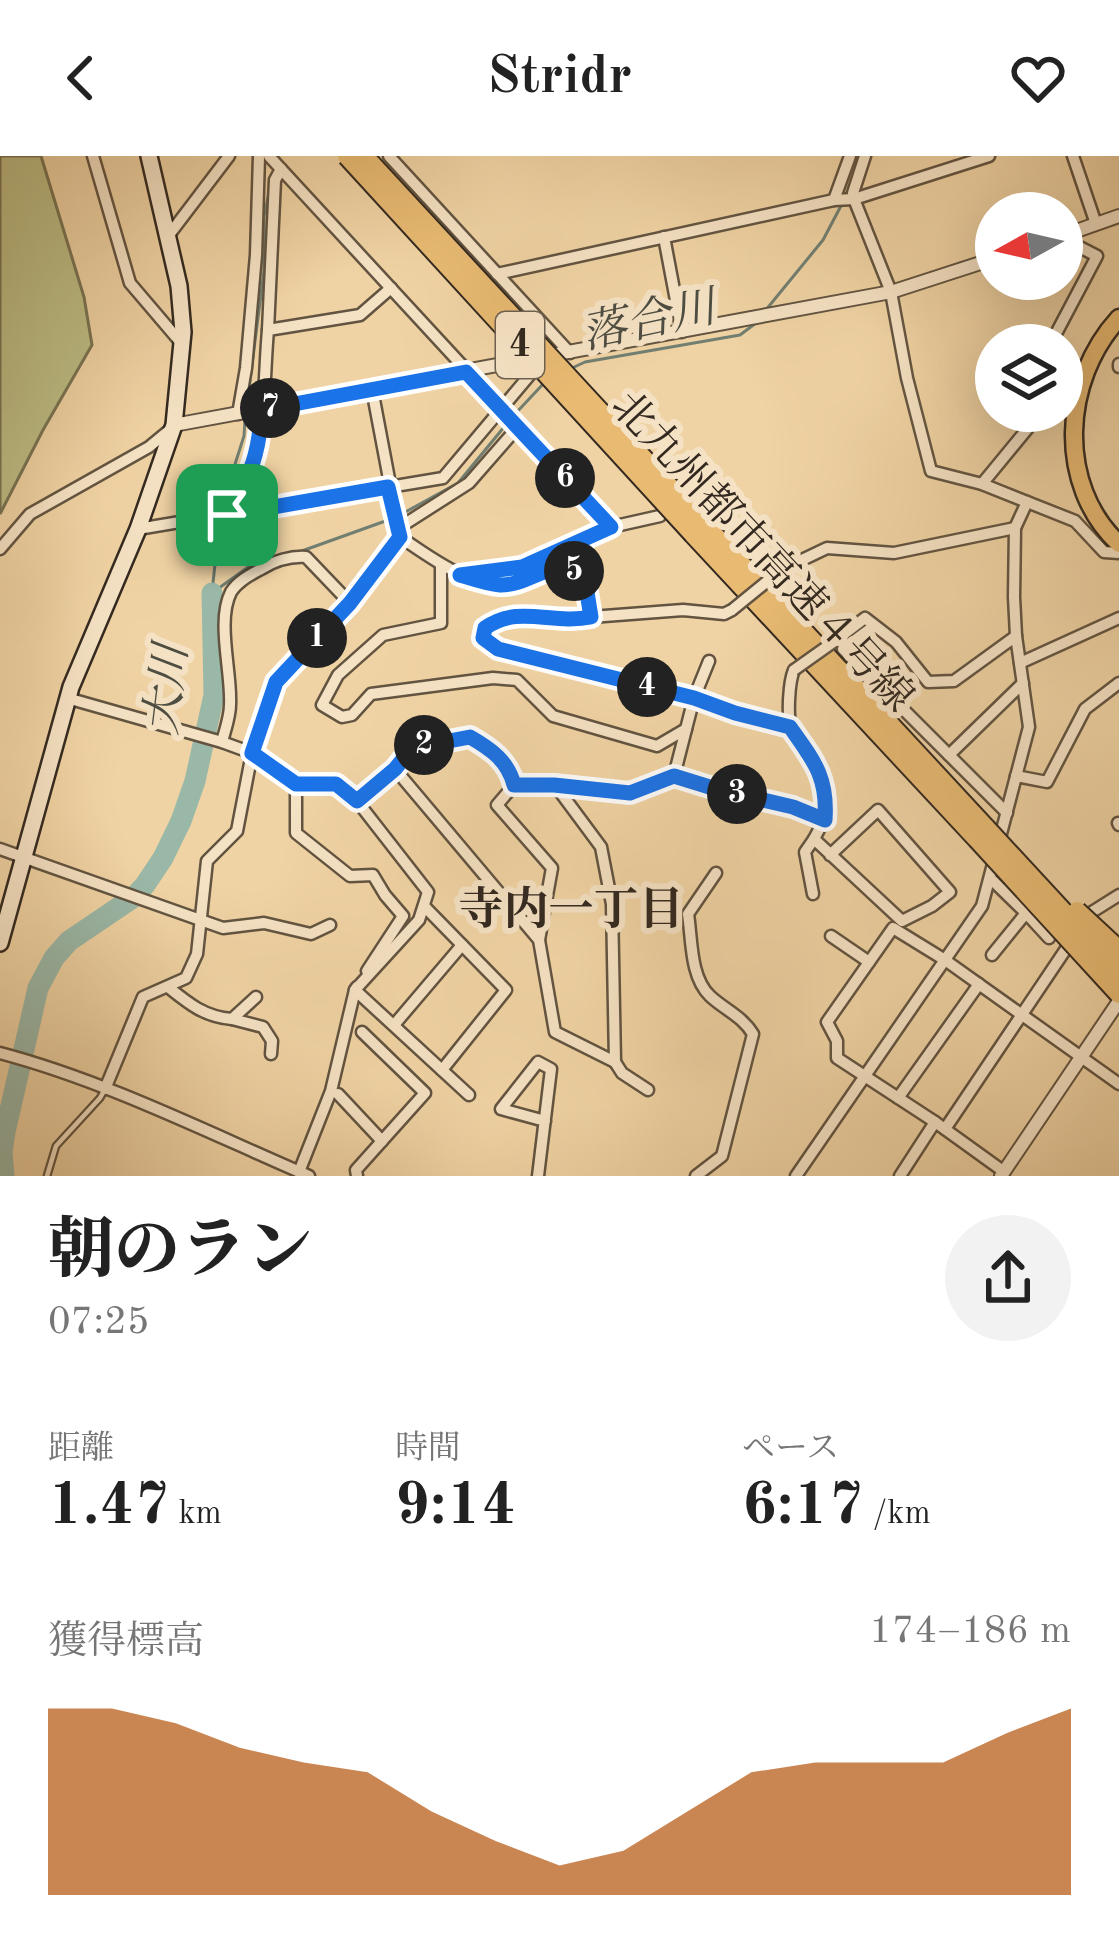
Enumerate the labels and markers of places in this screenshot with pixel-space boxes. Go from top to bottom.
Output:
pin: 7 [240,378,300,438]
pin: 6 [535,448,595,508]
pin [176,464,278,566]
pin: 5 [544,541,604,601]
pin: 1 [287,608,347,668]
pin: 4 [617,657,677,717]
pin: 2 [394,715,454,775]
pin: 3 [707,764,767,824]

